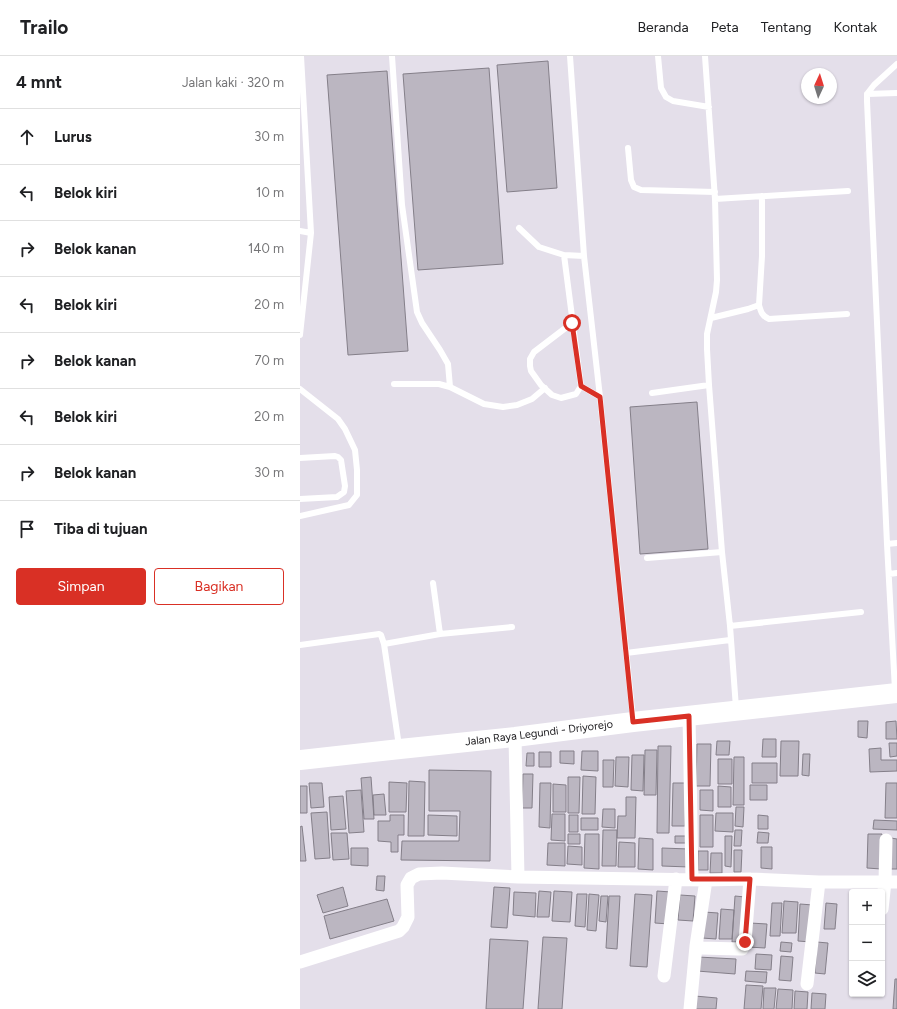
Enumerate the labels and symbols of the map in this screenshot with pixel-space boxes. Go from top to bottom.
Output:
north arrow [801,68,837,104]
route start [563,314,581,332]
street label: Jalan Raya Legundi - Driyorejo [464,717,614,749]
route end [736,933,754,951]

